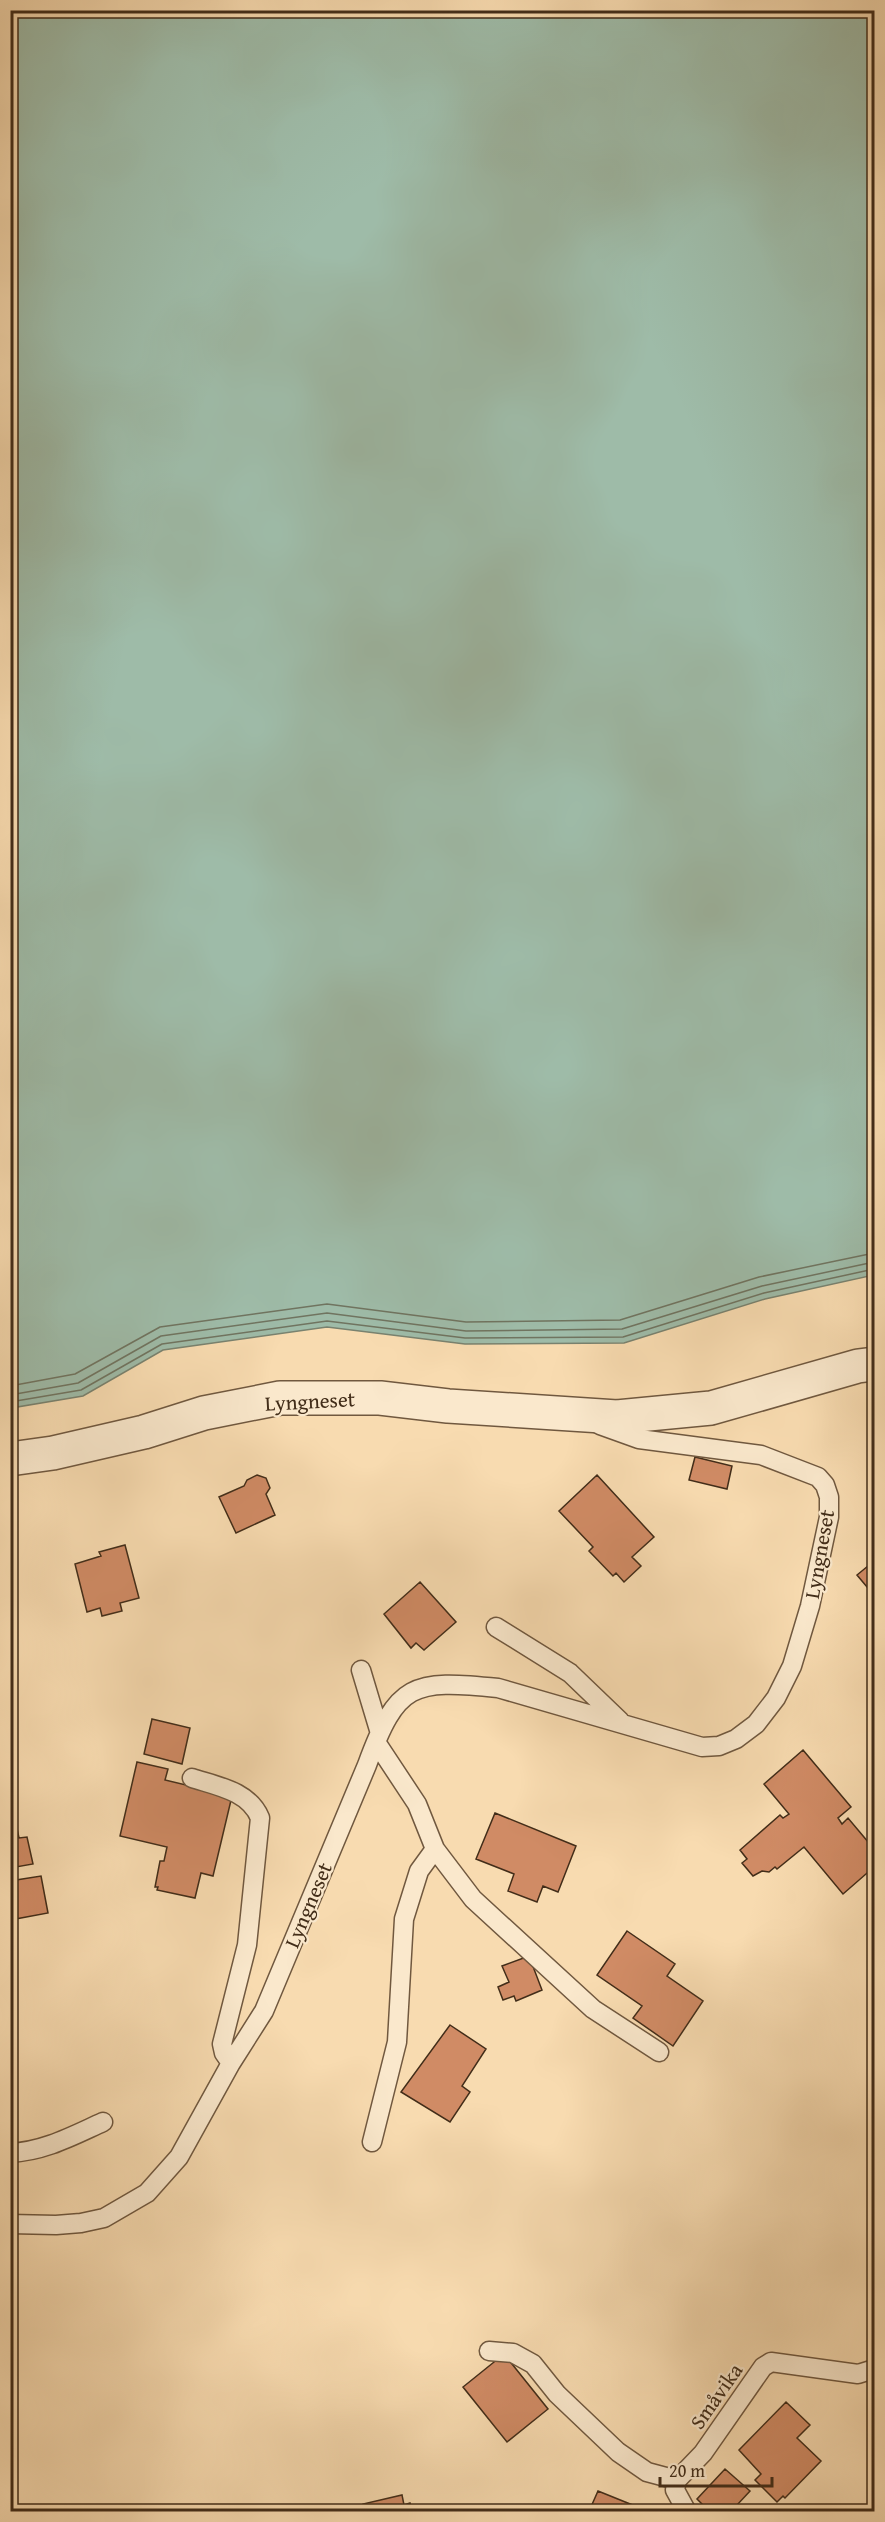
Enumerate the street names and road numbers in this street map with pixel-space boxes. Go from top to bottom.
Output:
street label: Lyngneset [264,1383,356,1419]
street label: Lyngneset [796,1506,842,1601]
street label: Lyngneset [276,1857,340,1953]
street label: Småvika [682,2357,750,2435]

